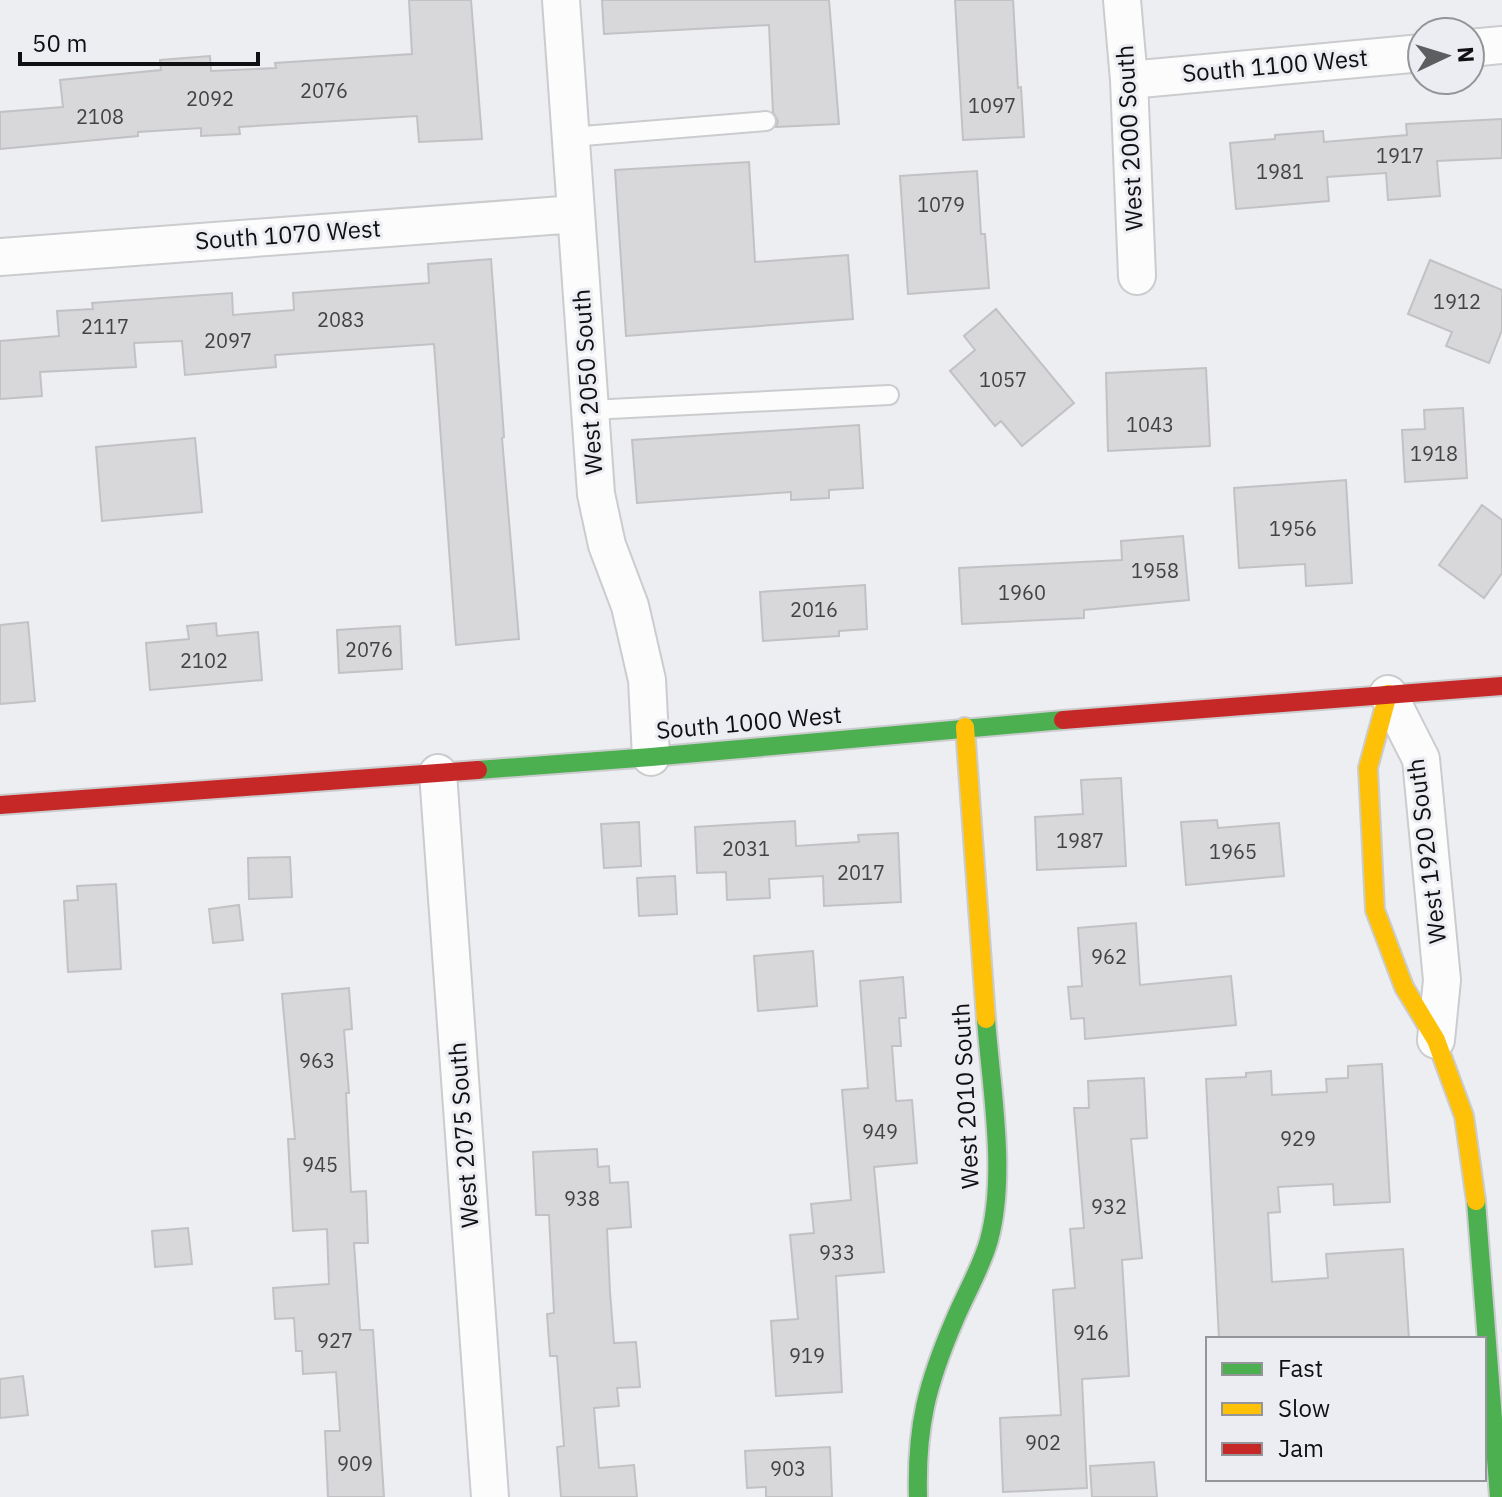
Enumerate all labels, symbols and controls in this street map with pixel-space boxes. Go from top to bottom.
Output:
scale bar [20,16,258,66]
north arrow [1406,16,1486,96]
text: 50 m [32,27,87,59]
street label: South 1100 West [1181,41,1369,89]
street label: West 2000 South [1108,44,1150,232]
text: N [1451,46,1481,64]
house number: 2076 [300,77,348,104]
house number: 2092 [186,85,234,112]
house number: 1097 [968,92,1016,119]
house number: 2108 [76,103,124,130]
house number: 1917 [1376,142,1424,169]
house number: 1981 [1256,158,1304,185]
house number: 1079 [917,191,965,218]
street label: South 1070 West [194,212,382,256]
street label: West 2050 South [565,288,609,476]
house number: 1912 [1433,288,1481,315]
house number: 2083 [317,306,365,333]
house number: 2117 [81,313,129,340]
house number: 2097 [204,327,252,354]
house number: 1057 [979,366,1027,393]
house number: 1043 [1126,411,1174,438]
house number: 1918 [1410,440,1458,467]
house number: 1956 [1269,515,1317,542]
house number: 1958 [1131,557,1179,584]
house number: 1960 [998,579,1046,606]
house number: 2016 [790,596,838,623]
house number: 2076 [345,636,393,663]
house number: 2102 [180,647,228,674]
street label: South 1000 West [655,698,843,746]
street label: West 1920 South [1399,757,1453,945]
house number: 1987 [1056,827,1104,854]
house number: 2031 [722,835,770,862]
house number: 1965 [1209,838,1257,865]
house number: 2017 [837,859,885,886]
house number: 962 [1091,943,1127,970]
street label: West 2010 South [944,1002,986,1190]
street label: West 2075 South [441,1041,485,1229]
house number: 963 [299,1047,335,1074]
house number: 949 [862,1118,898,1145]
house number: 929 [1280,1125,1316,1152]
house number: 945 [302,1151,338,1178]
house number: 938 [564,1185,600,1212]
house number: 932 [1091,1193,1127,1220]
house number: 933 [819,1239,855,1266]
house number: 916 [1073,1319,1109,1346]
house number: 927 [317,1327,353,1354]
legend [1206,1337,1486,1481]
house number: 919 [789,1342,825,1369]
text: Fast [1278,1352,1323,1384]
text: Slow [1278,1392,1330,1424]
house number: 902 [1025,1429,1061,1456]
text: Jam [1278,1432,1324,1464]
house number: 909 [337,1450,373,1477]
house number: 903 [770,1455,806,1482]

